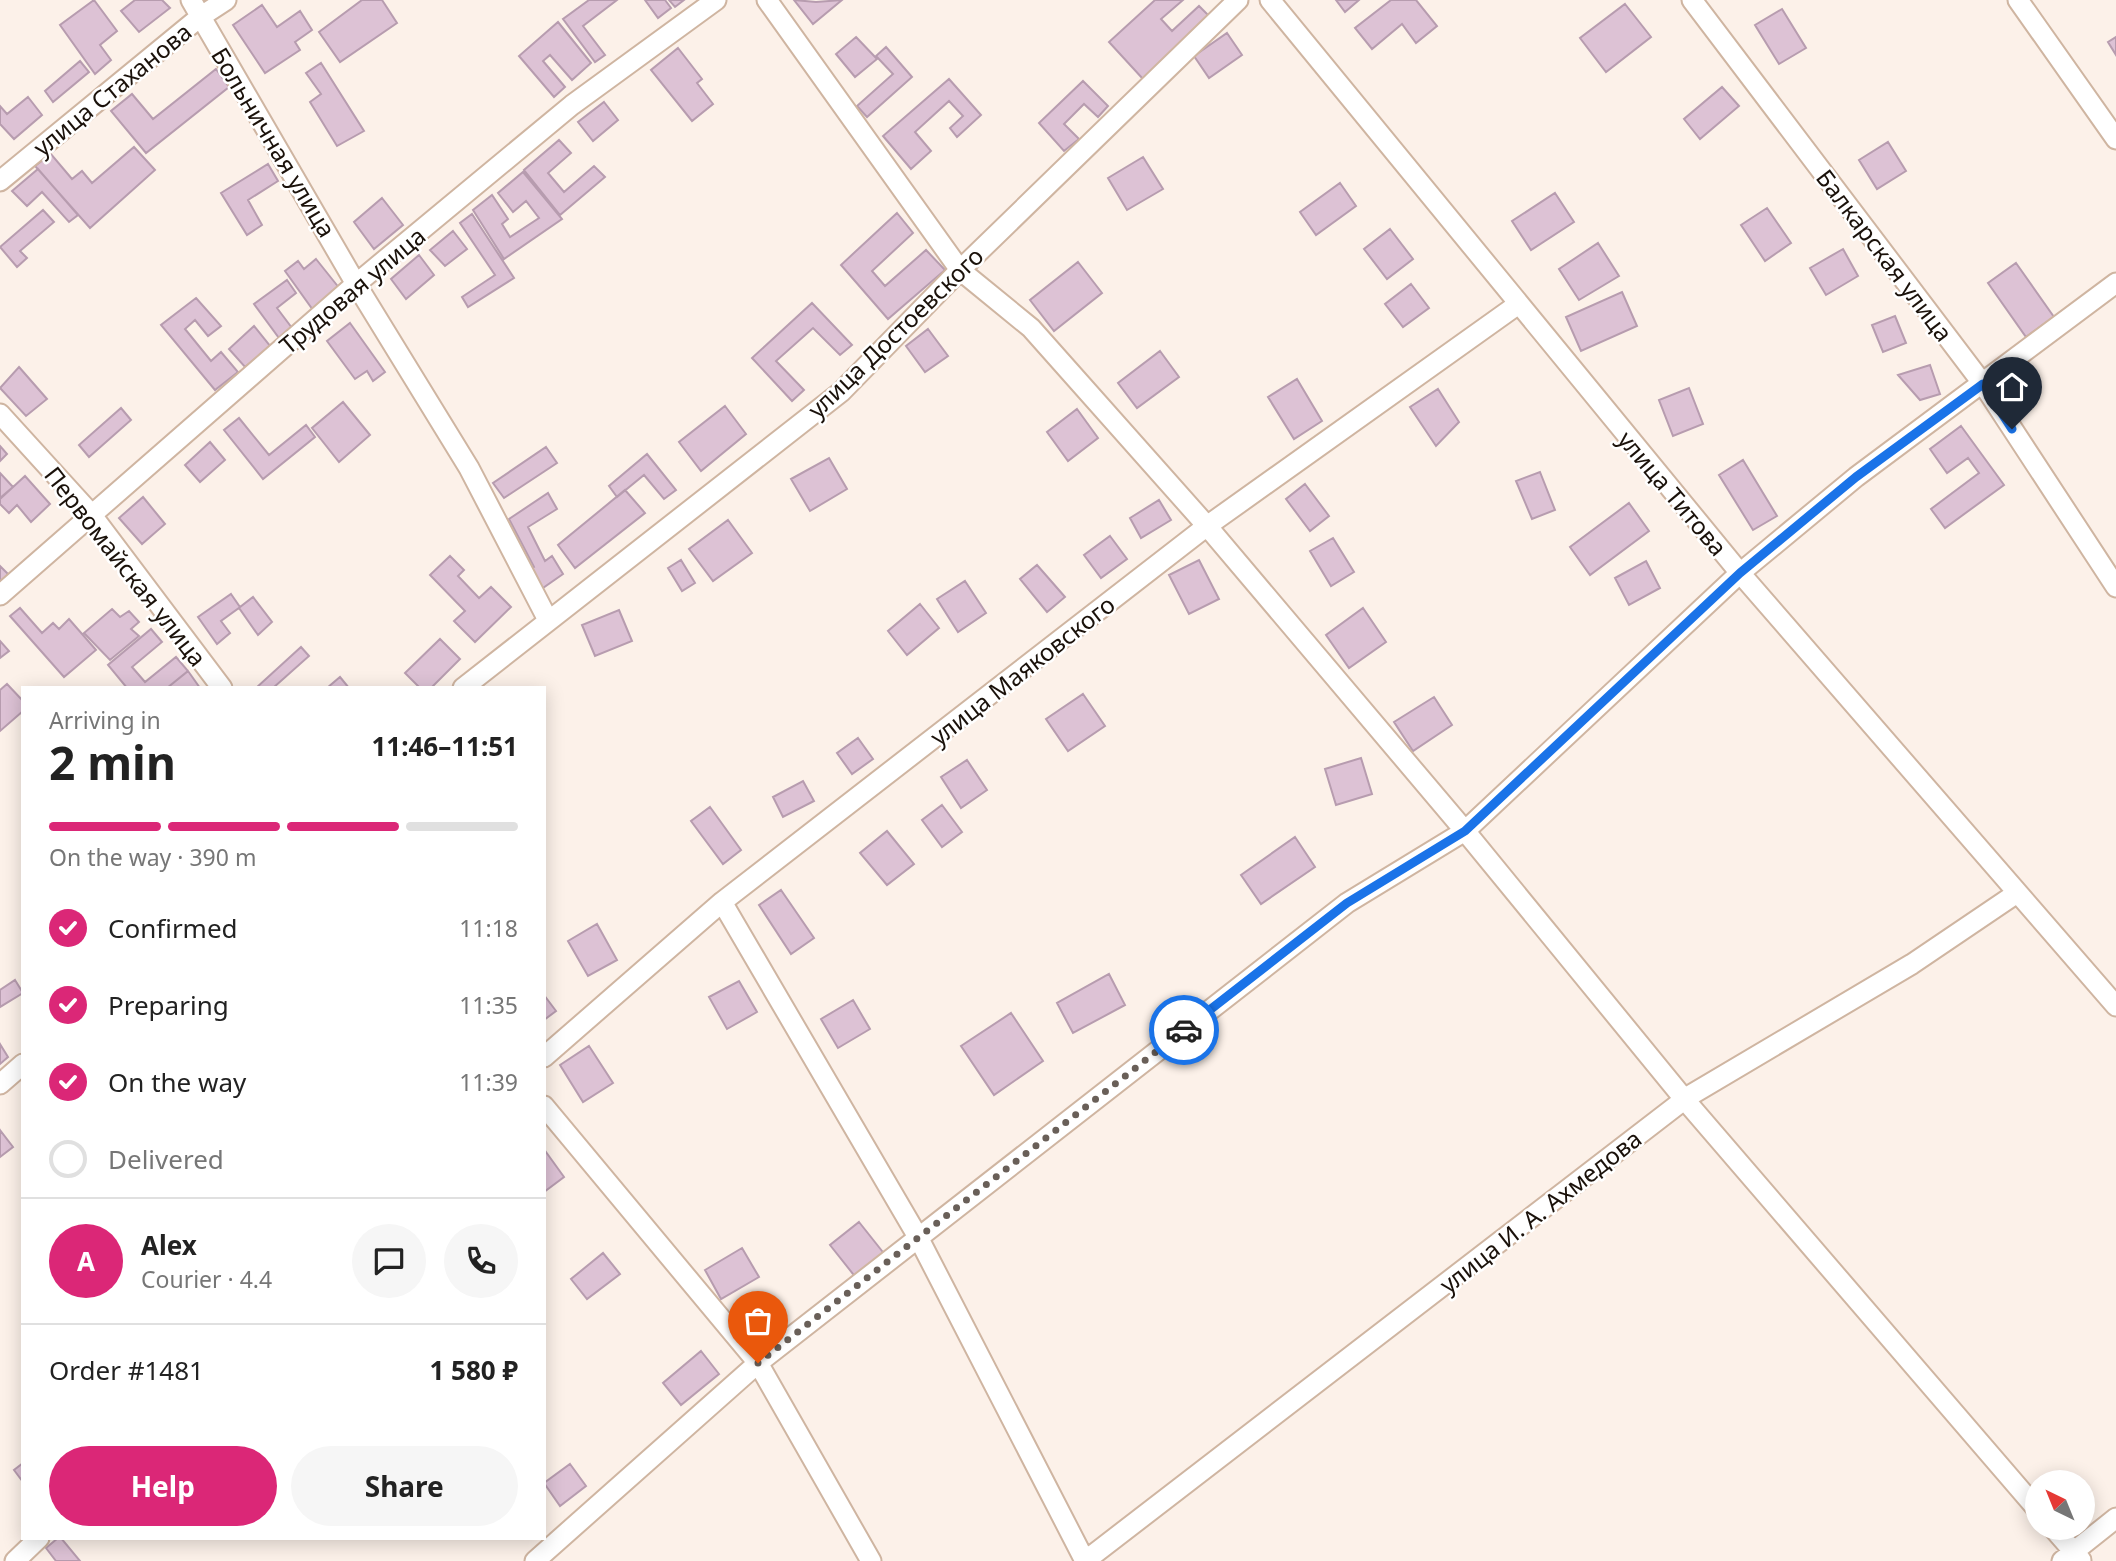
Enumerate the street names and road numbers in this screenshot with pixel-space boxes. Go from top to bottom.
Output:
street label: улица Стаханова [26,15,198,163]
street label: Больничная улица [204,41,344,243]
street label: Балкарская улица [1809,162,1961,348]
street label: Трудовая улица [272,219,432,361]
street label: улица Достоевского [800,239,990,425]
street label: улица Титова [1611,423,1735,563]
street label: Первомайская улица [37,459,215,673]
street label: улица Маяковского [923,587,1121,753]
street label: улица И. А. Ахмедова [1432,1122,1648,1300]

